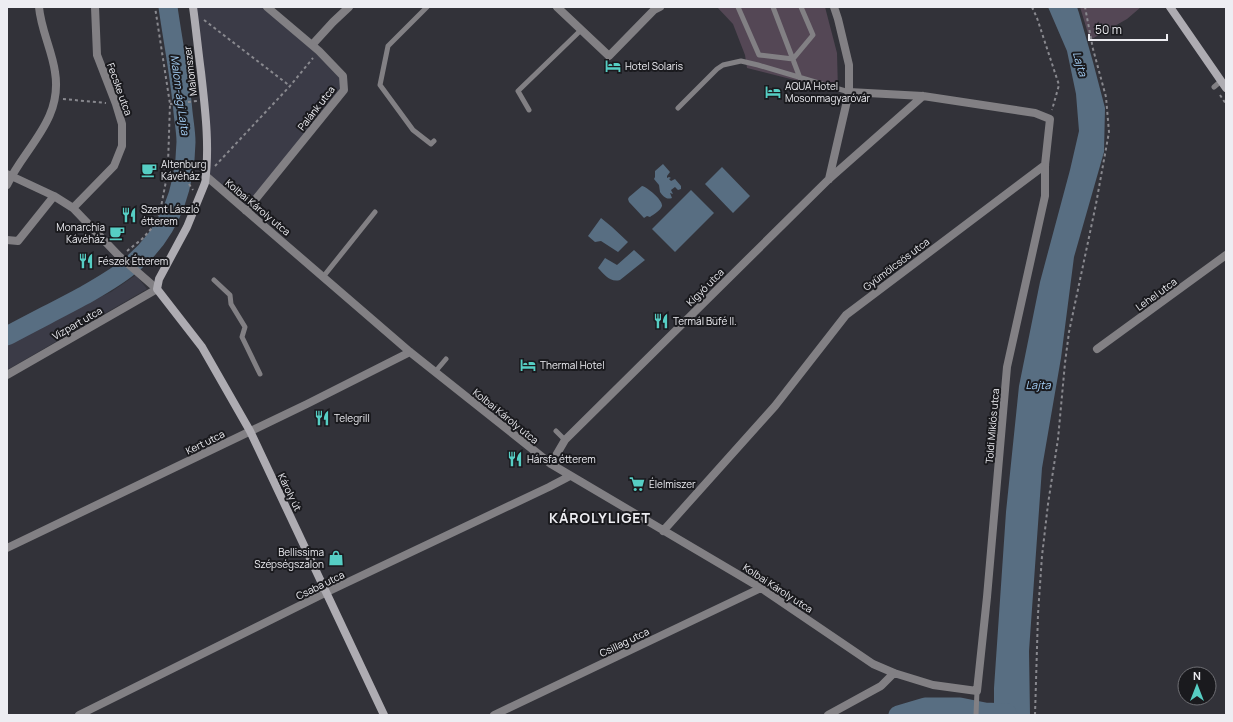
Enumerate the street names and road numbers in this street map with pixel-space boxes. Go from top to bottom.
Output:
street label: Malomszer [180,45,200,97]
street label: Fecske utca [104,61,136,117]
street label: Palánk utca [294,83,338,133]
street label: Kolbai Károly utca [223,176,293,238]
street label: Gyümölcsös utca [860,234,932,294]
street label: Kígyó utca [683,265,727,309]
street label: Lehel utca [1133,274,1179,314]
street label: Vízpart utca [50,303,104,343]
street label: Kolbai Károly utca [470,385,542,447]
street label: Toldi Miklós utca [982,388,1002,464]
street label: Kert utca [183,427,227,457]
street label: Károly út [275,471,305,513]
street label: Kolbai Károly utca [740,560,816,616]
street label: Csaba utca [293,567,347,603]
street label: Csillag utca [597,624,651,660]

